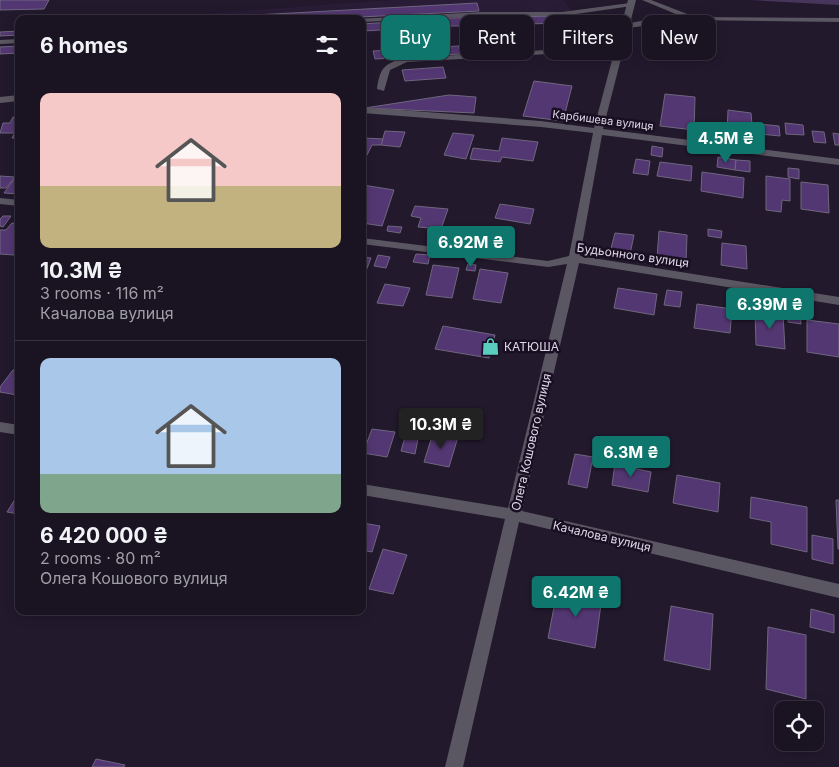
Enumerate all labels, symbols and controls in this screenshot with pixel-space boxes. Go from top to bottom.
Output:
chip: Buy [381,15,450,60]
chip: Rent [460,15,534,60]
chip: Filters [544,15,632,60]
chip: New [642,15,716,60]
icon: filters [313,31,341,59]
text: 6 homes [40,33,128,58]
street label: Карбишева вулиця [552,107,654,133]
pin: 4.5M ₴ [685,121,767,164]
icon: home [146,125,236,215]
text: 4.5M ₴ [698,128,754,148]
pin: 6.92M ₴ [425,226,517,268]
text: 6.92M ₴ [438,232,504,252]
street label: Будьонного вулиця [576,240,690,270]
text: 10.3M ₴ [40,258,123,283]
text: 3 rooms · 116 m² [40,283,164,303]
pin: 6.39M ₴ [724,288,816,330]
text: 6.39M ₴ [737,294,803,314]
text: Качалова вулиця [40,303,174,323]
shop icon: КАТЮША [480,336,500,356]
place label: КАТЮША [504,339,559,354]
street label: Олега Кошового вулиця [508,372,554,512]
icon: home [146,391,236,481]
pin: 10.3M ₴ [395,408,487,450]
text: 10.3M ₴ [409,414,473,434]
pin: 6.3M ₴ [590,436,672,478]
text: 6.3M ₴ [603,442,659,462]
street label: Качалова вулиця [551,517,653,555]
text: 6 420 000 ₴ [40,523,168,548]
text: 2 rooms · 80 m² [40,548,161,568]
text: Олега Кошового вулиця [40,568,228,588]
pin: 6.42M ₴ [530,576,622,618]
text: 6.42M ₴ [543,582,609,602]
map controls [774,701,824,751]
button: locate [774,701,824,751]

